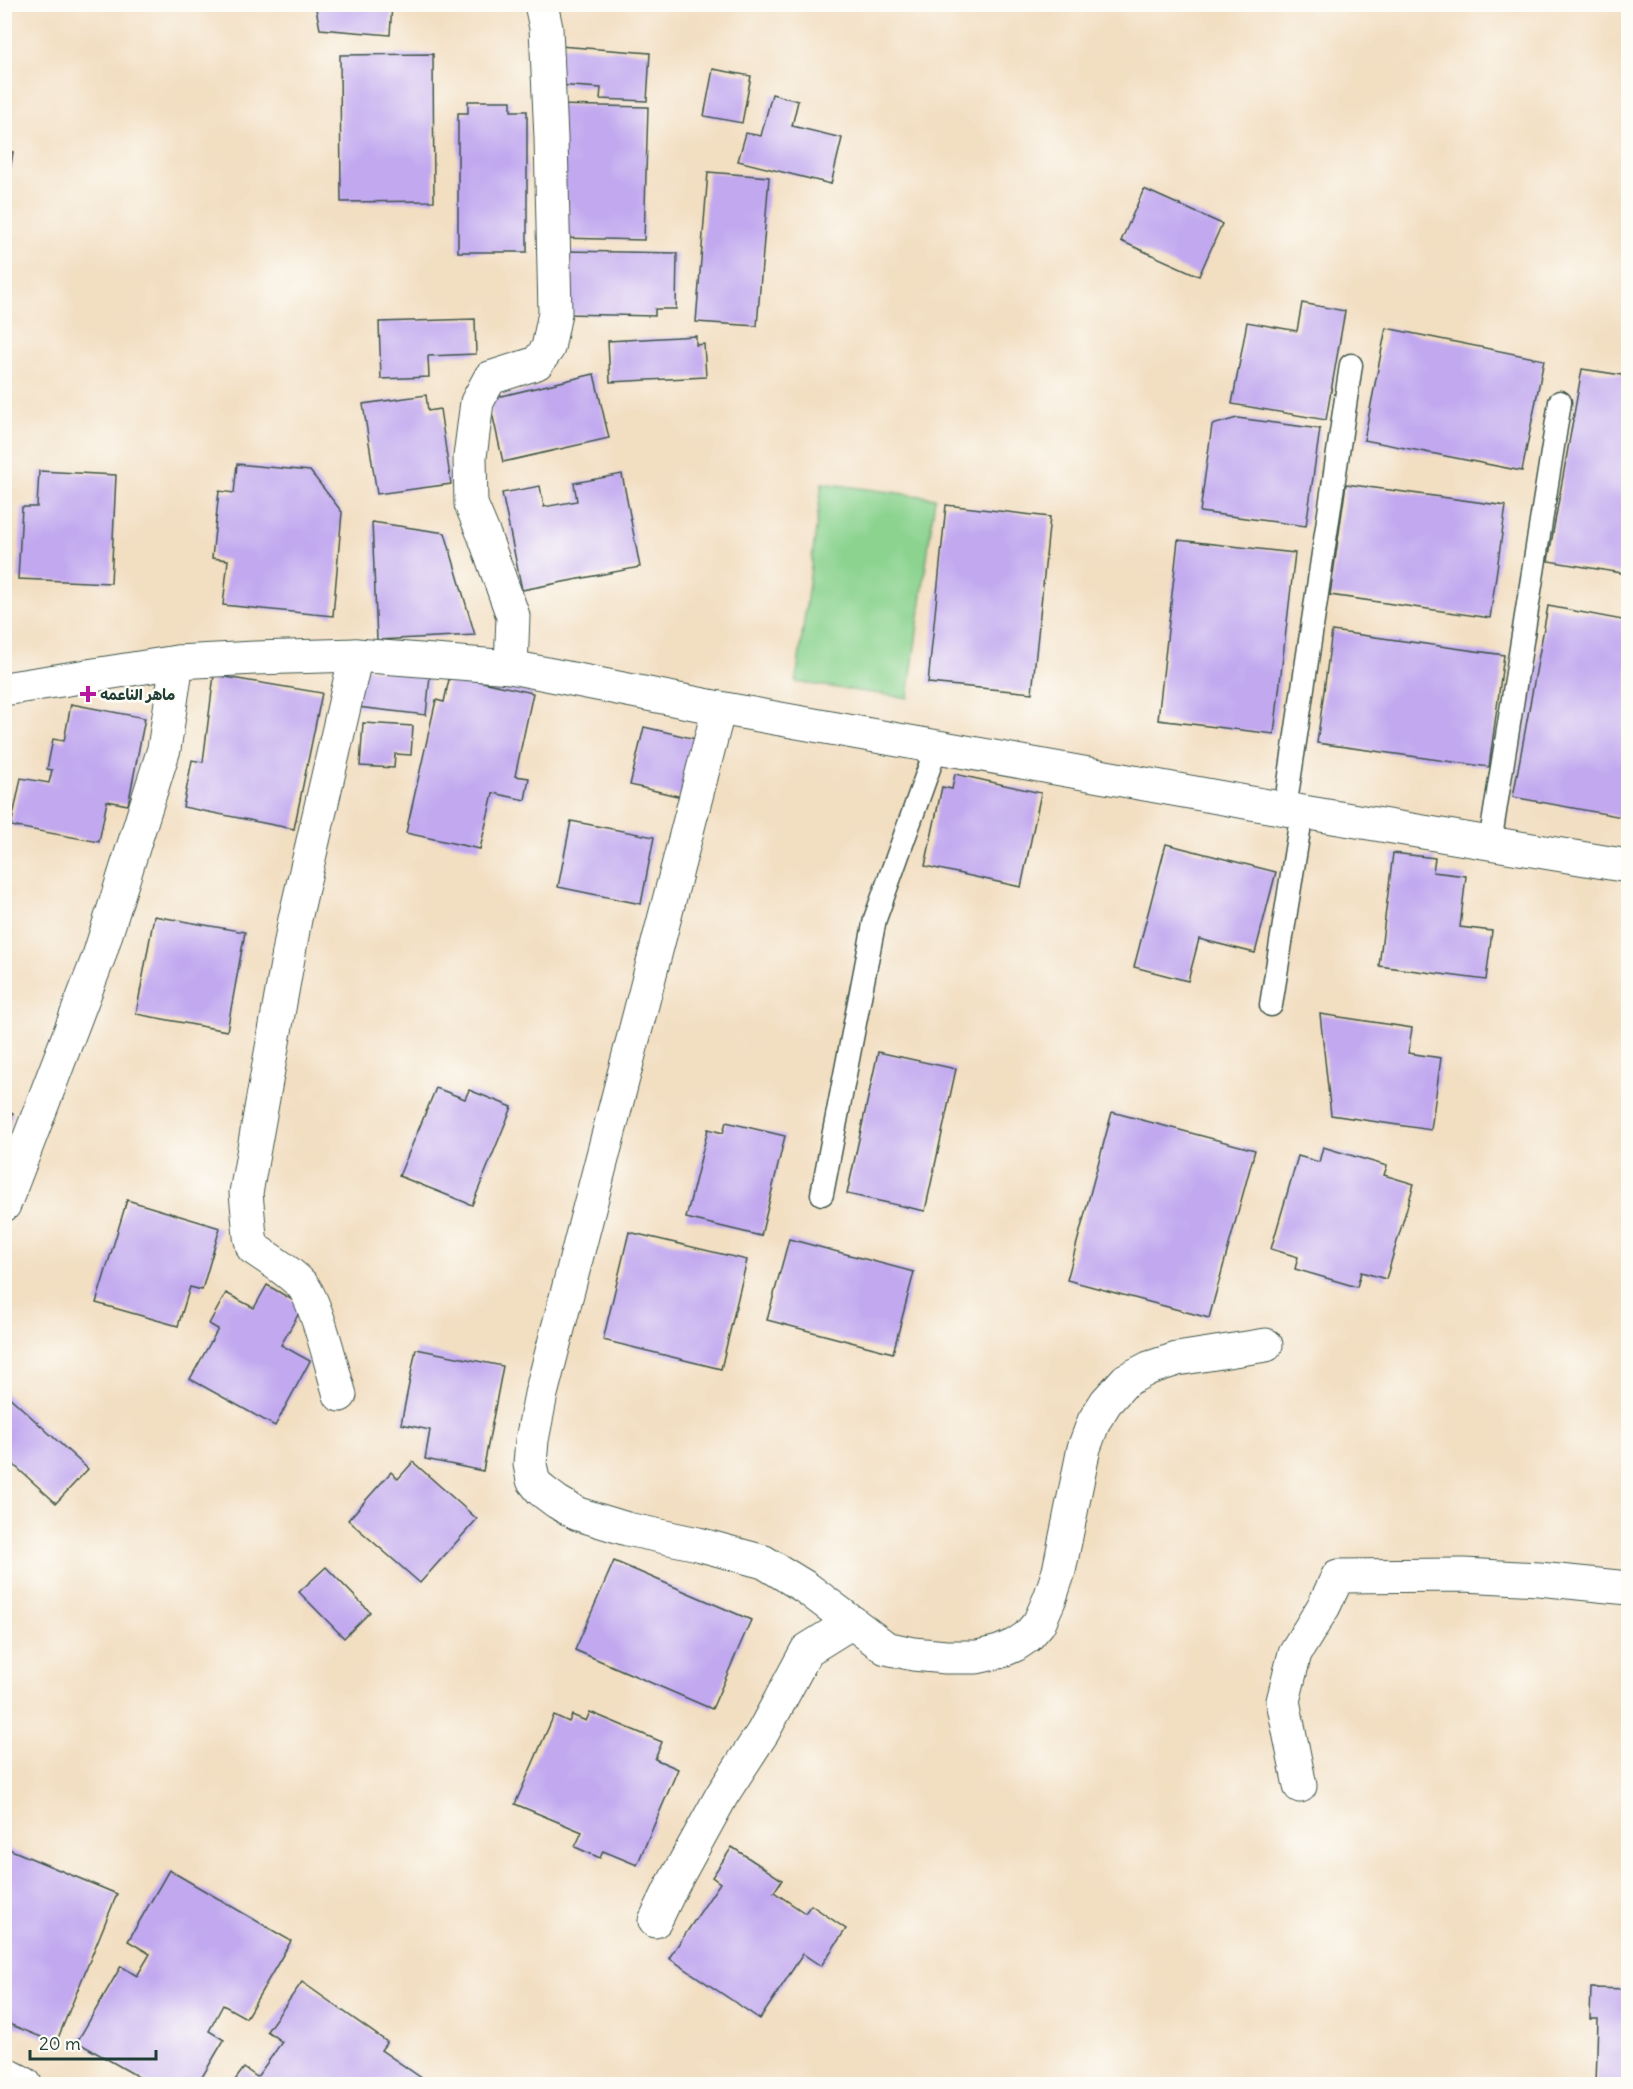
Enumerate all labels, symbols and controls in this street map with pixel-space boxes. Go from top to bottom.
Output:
place label: ماهر الناعمه [100,685,175,704]
marker: ماهر الناعمه [81,687,95,701]
scale bar [30,2023,156,2061]
text: 20 m [39,2032,81,2055]

